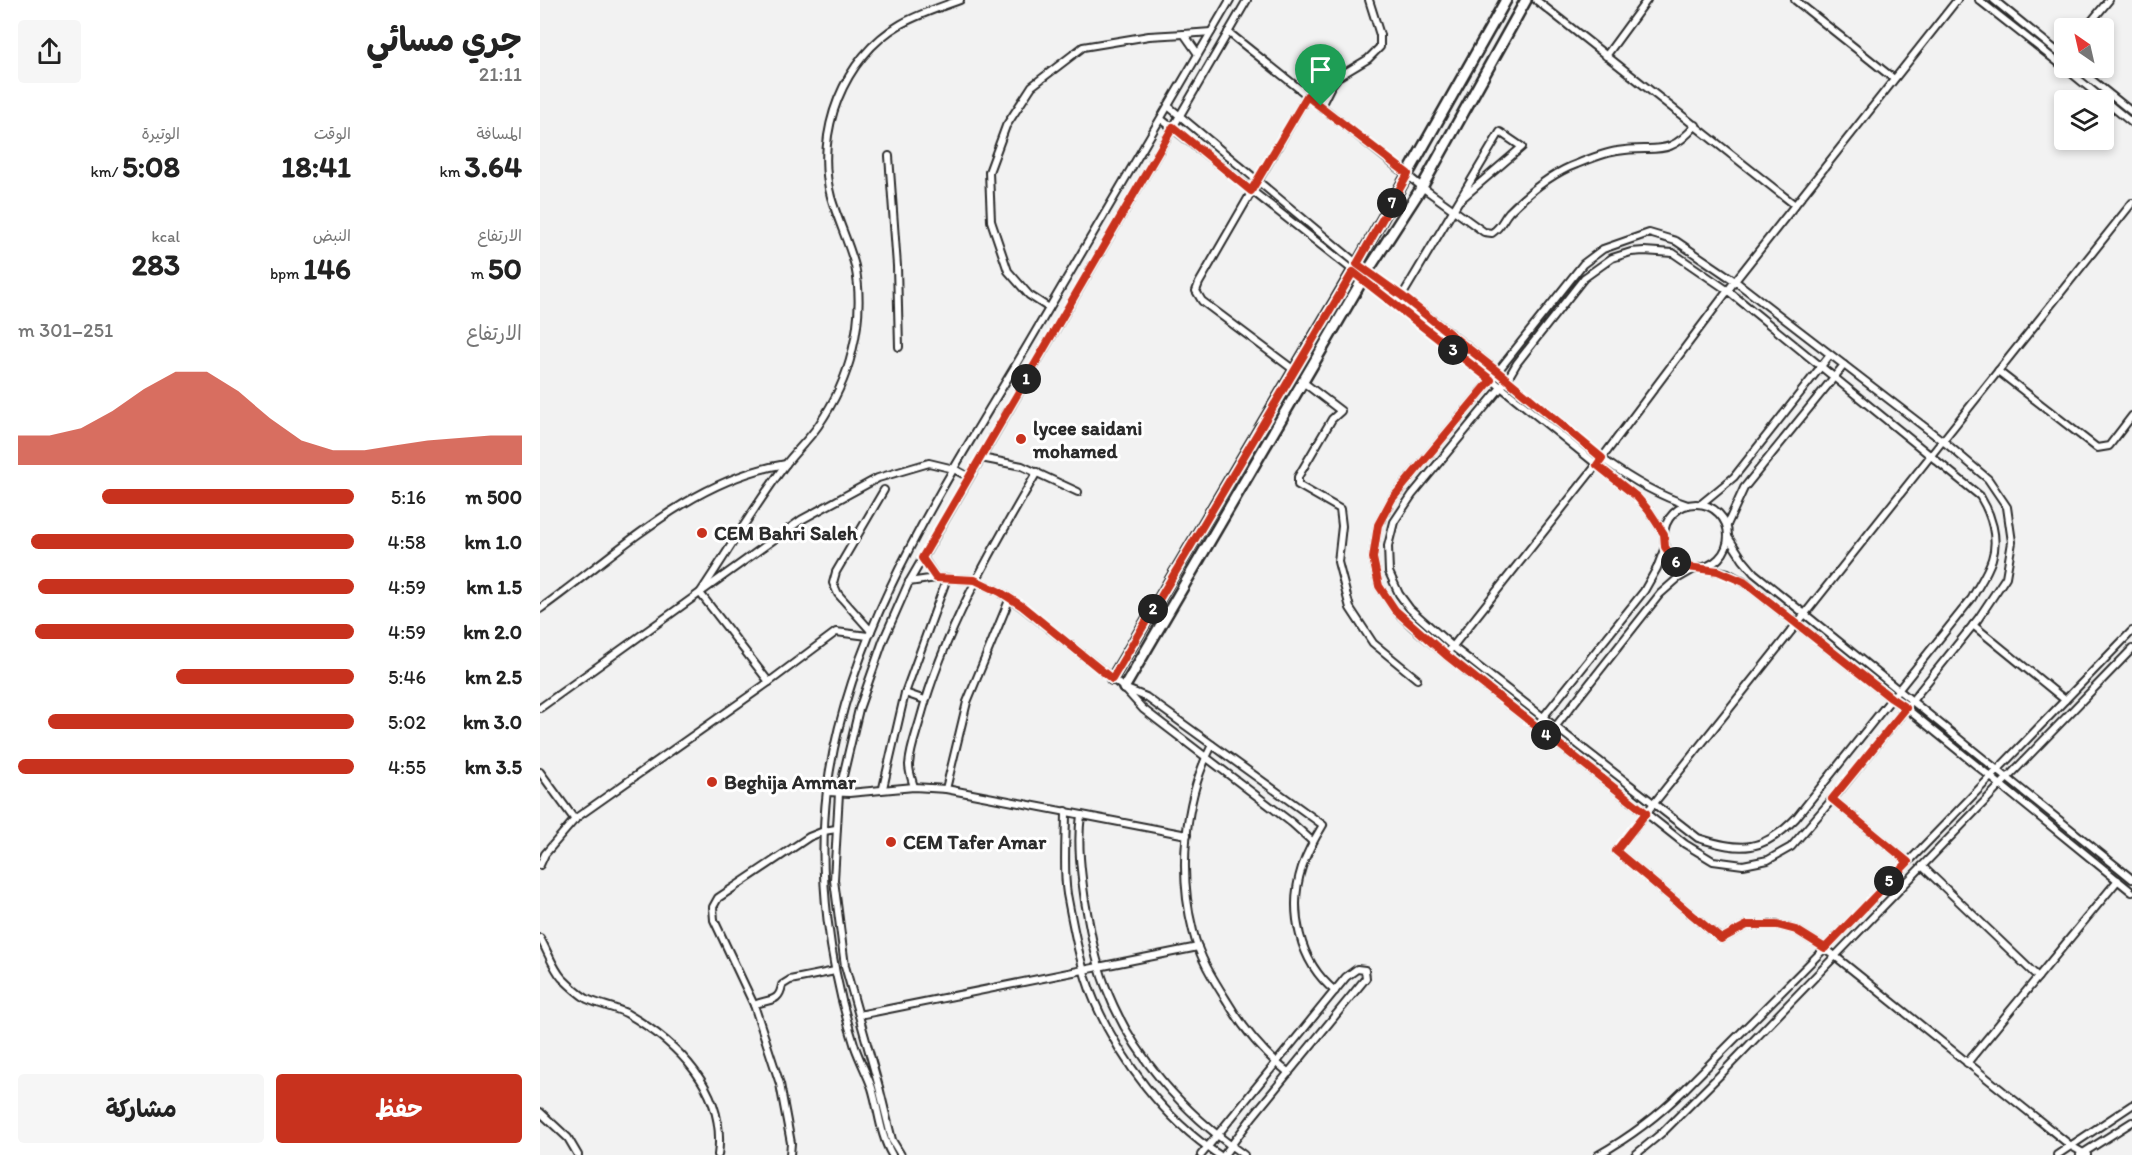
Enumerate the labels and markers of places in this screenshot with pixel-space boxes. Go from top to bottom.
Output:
pin [1295,44,1346,106]
pin: 7 [1377,188,1407,218]
pin: 3 [1438,335,1468,365]
pin: 1 [1011,364,1041,394]
place label: lycee saidani mohamed [1032,416,1142,463]
marker: lycee saidani mohamed [1014,432,1028,446]
place label: CEM Bahri Saleh [714,521,858,545]
marker: CEM Bahri Saleh [695,526,709,540]
pin: 6 [1661,547,1691,577]
pin: 2 [1138,594,1168,624]
pin: 4 [1531,720,1561,750]
place label: Beghija Ammar [724,770,857,795]
marker: Beghija Ammar [705,775,719,789]
place label: CEM Tafer Amar [903,830,1047,854]
marker: CEM Tafer Amar [884,835,898,849]
pin: 5 [1874,866,1904,896]

